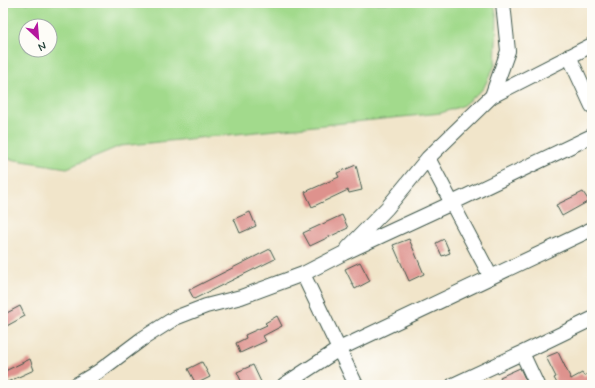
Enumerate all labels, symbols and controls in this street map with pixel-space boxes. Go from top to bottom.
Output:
north arrow [18,18,58,58]
text: N [36,38,48,54]

